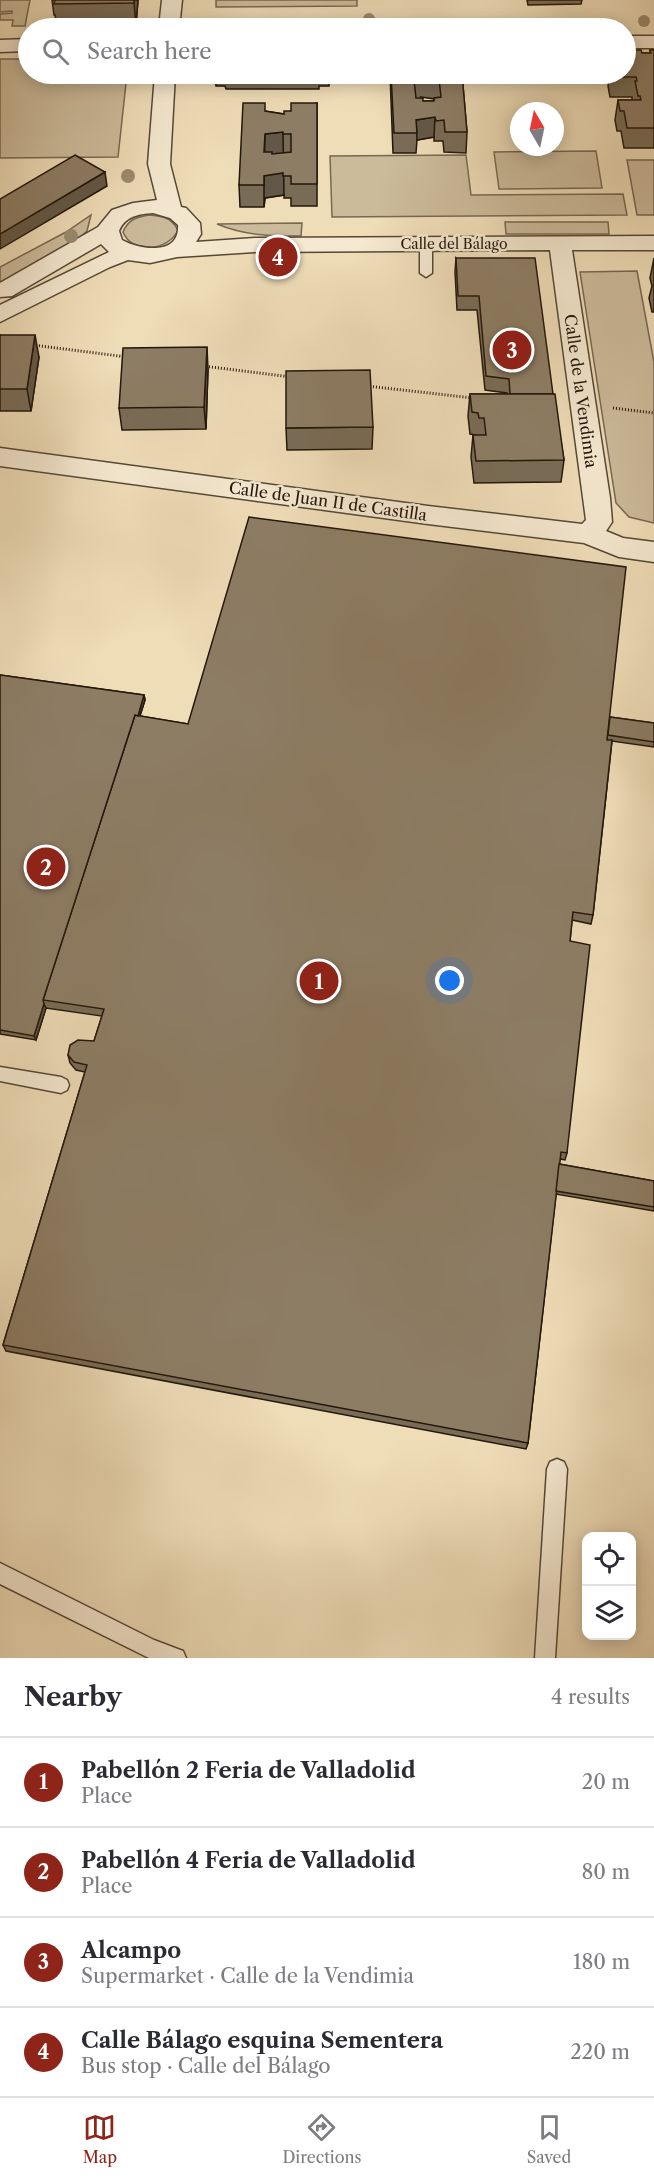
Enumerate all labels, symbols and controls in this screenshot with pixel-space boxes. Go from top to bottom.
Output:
search box [18,18,636,84]
icon: search [39,35,72,68]
text: Search here [87,38,212,65]
north arrow [510,102,564,156]
pin: 4 [258,234,298,280]
street label: Calle del Bálago [401,235,507,253]
street label: Calle de la Vendimia [560,313,602,470]
pin: 3 [492,328,532,372]
street label: Calle de Juan II de Castilla [228,477,429,525]
pin: 2 [26,844,66,890]
pin: 1 [300,958,338,1004]
your location [435,966,464,995]
map controls [582,1532,636,1640]
button: locate [582,1532,636,1586]
button: layers [582,1586,636,1640]
text: Nearby [24,1681,122,1713]
text: 4 results [551,1685,630,1709]
text: Pabellón 2 Feria de Valladolid [81,1757,416,1784]
text: 1 [39,1770,48,1794]
text: 20 m [582,1770,630,1794]
text: Place [81,1784,132,1808]
text: Pabellón 4 Feria de Valladolid [81,1847,416,1874]
text: 2 [38,1860,49,1884]
text: 80 m [582,1860,630,1884]
text: Place [81,1874,132,1898]
text: Alcampo [81,1937,181,1964]
text: 3 [38,1950,49,1974]
text: 180 m [573,1950,630,1974]
text: Supermarket · Calle de la Vendimia [81,1964,414,1988]
text: Calle Bálago esquina Sementera [81,2027,443,2054]
text: 4 [38,2040,49,2064]
text: 220 m [570,2040,630,2064]
text: Bus stop · Calle del Bálago [81,2054,331,2078]
tab: Map [83,2111,117,2167]
tab: Directions [282,2111,361,2167]
tab: Saved [527,2111,571,2167]

